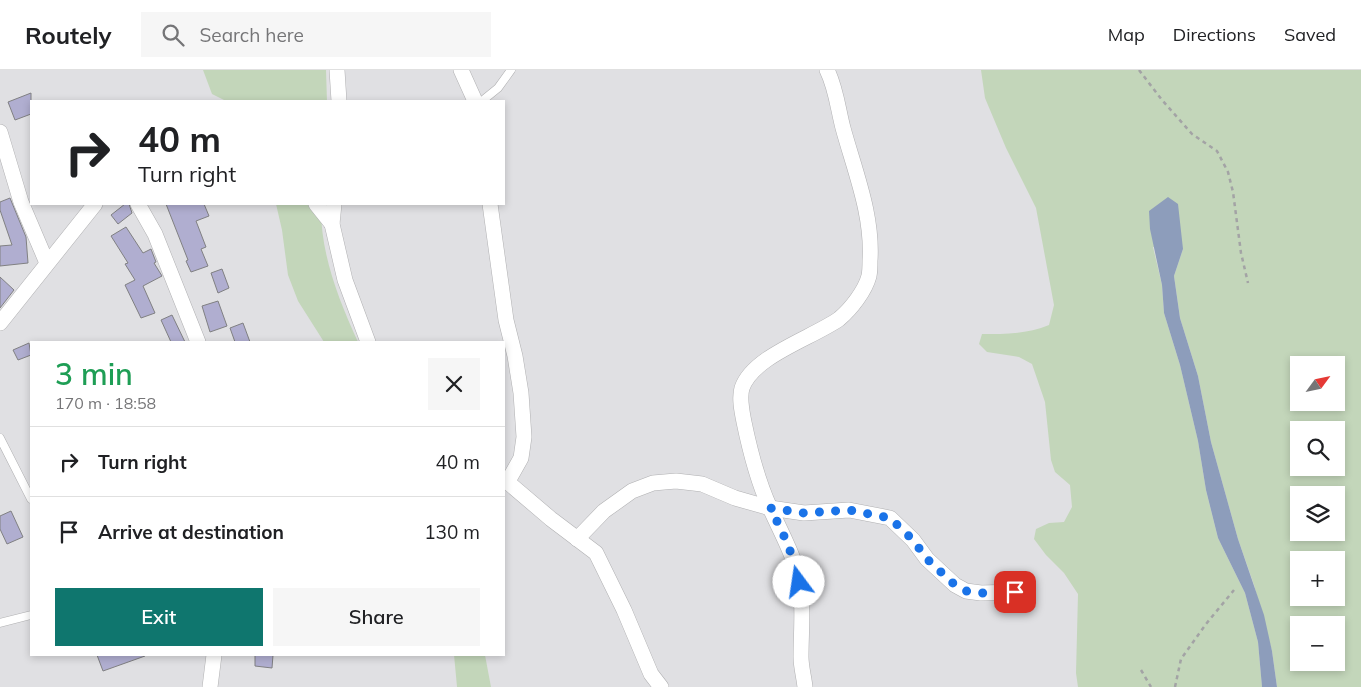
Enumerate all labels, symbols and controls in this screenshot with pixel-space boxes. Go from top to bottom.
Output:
search box [141,12,491,57]
text: Routely [25,20,111,50]
icon: search [159,21,187,49]
text: Search here [199,23,304,47]
text: Map [1108,23,1145,46]
text: Directions [1173,23,1256,46]
text: Saved [1284,23,1336,46]
text: 40 m [138,117,221,161]
icon: right [55,120,120,185]
text: Turn right [138,160,236,188]
text: 3 min [55,355,133,393]
north arrow [1290,356,1345,411]
map controls [1290,356,1345,671]
button: close [428,358,480,410]
text: 170 m · 18:58 [55,393,156,413]
button: search [1290,421,1345,476]
icon: right [55,448,83,476]
text: Turn right [98,450,187,474]
text: 40 m [436,450,480,474]
button: layers [1290,486,1345,541]
icon: arrive [55,518,83,546]
text: Arrive at destination [98,520,284,544]
text: 130 m [424,520,480,544]
button: + [1290,551,1345,606]
position arrow [772,555,824,607]
pin [994,571,1036,613]
icon: arrive [1001,578,1029,606]
button: Exit [55,588,263,646]
button: Share [273,588,480,646]
button: − [1290,616,1345,671]

